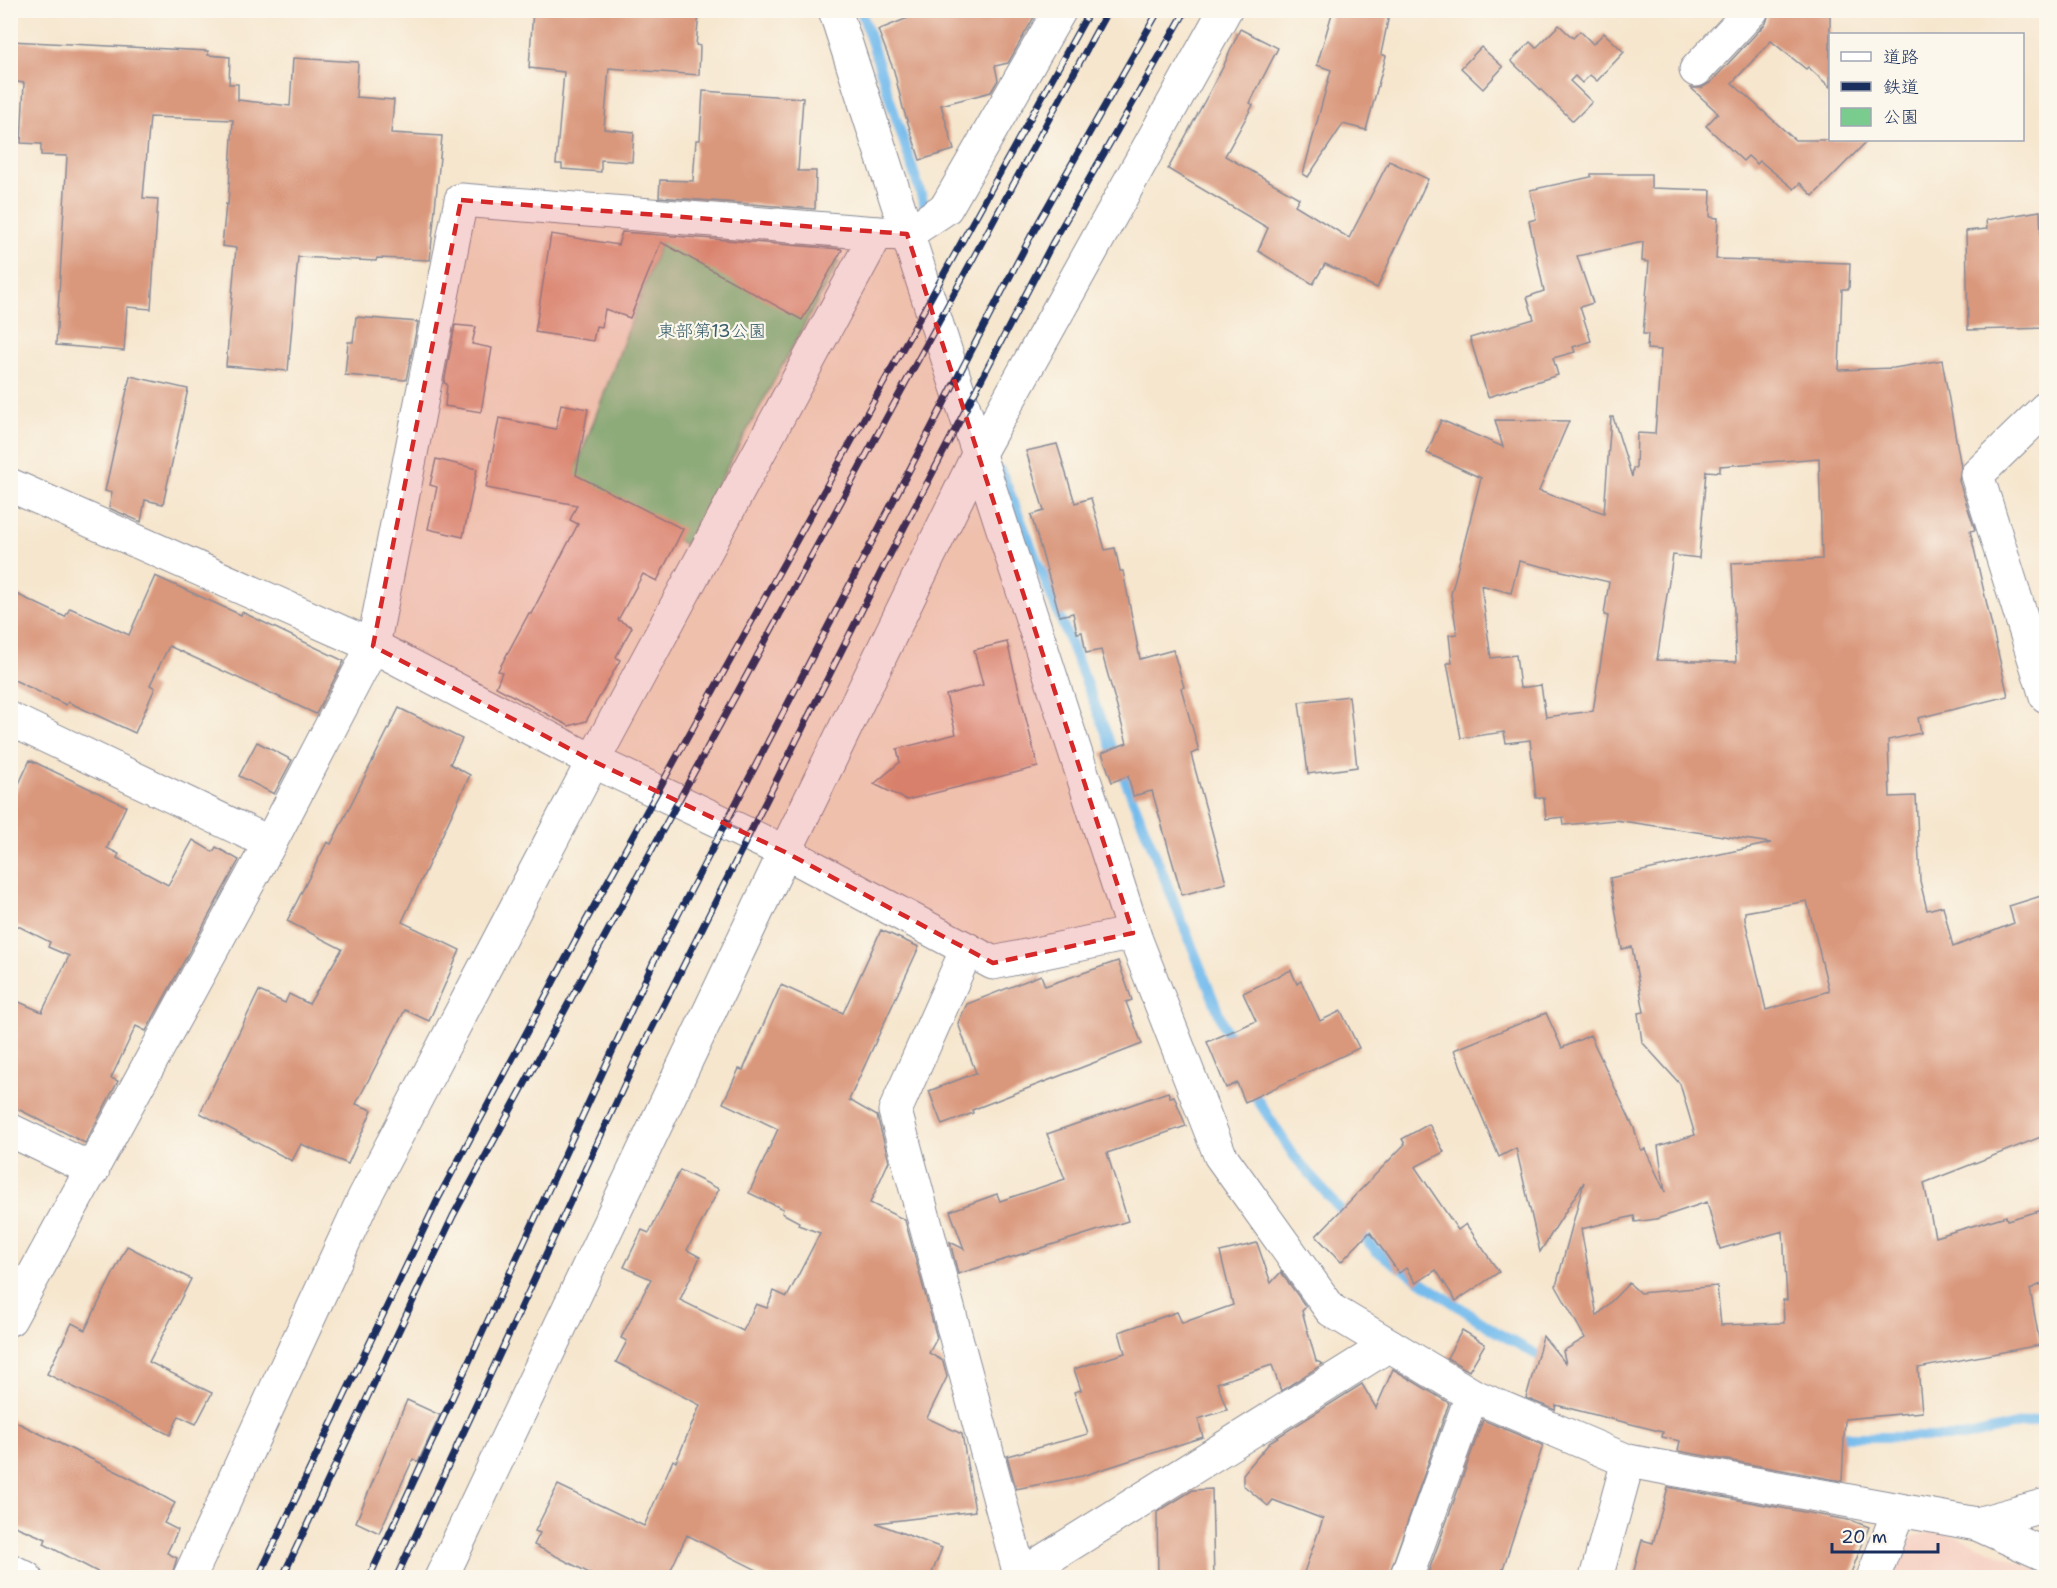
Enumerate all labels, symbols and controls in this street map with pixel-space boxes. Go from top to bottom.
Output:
legend [1829,33,2024,141]
text: 道路 [1883,45,1919,69]
text: 鉄道 [1883,75,1919,99]
text: 公園 [1883,105,1919,129]
park label: 東部第13公園 [657,319,767,343]
one-way arrow [724,822,741,831]
scale bar [1832,1516,1938,1554]
text: 20 m [1841,1525,1887,1549]

